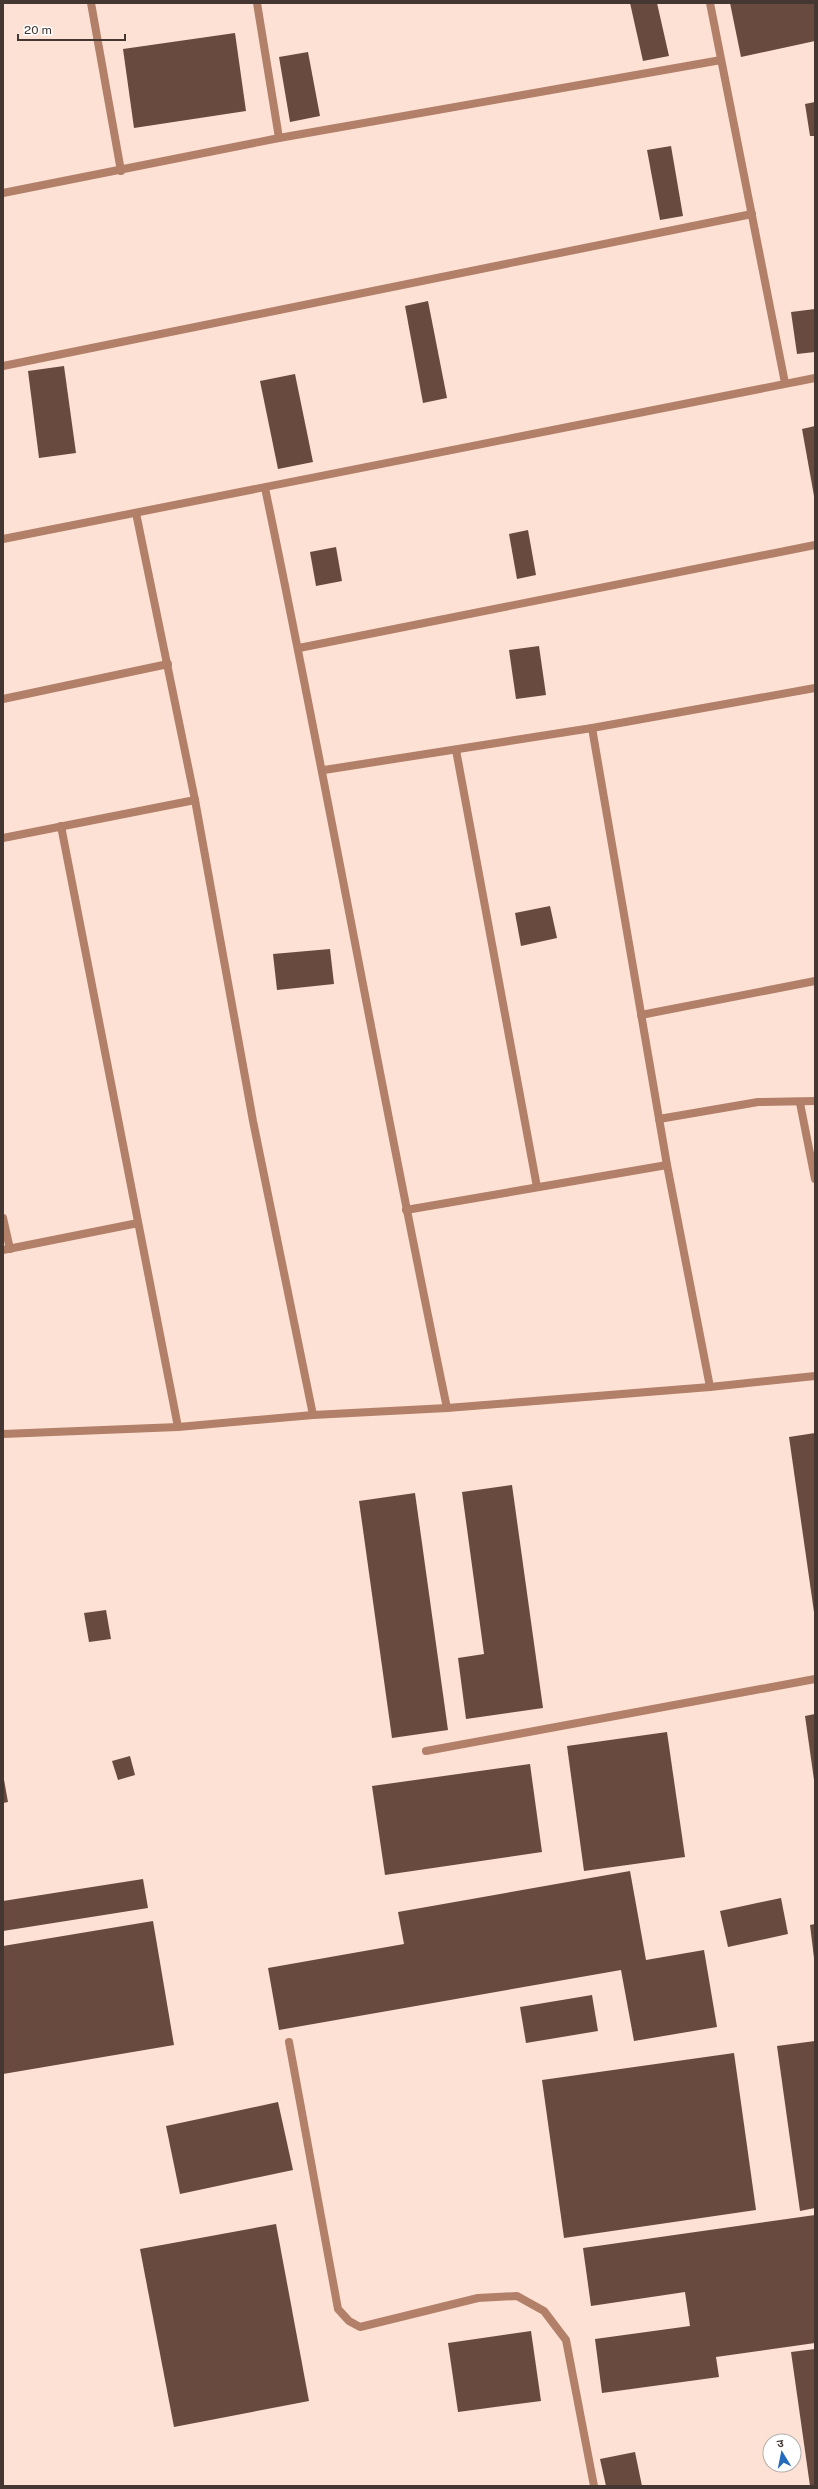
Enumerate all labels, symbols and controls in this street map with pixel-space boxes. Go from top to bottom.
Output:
scale bar [18,16,125,42]
text: 20 m [24,23,52,37]
north arrow [762,2433,802,2473]
text: उ [776,2437,785,2450]

